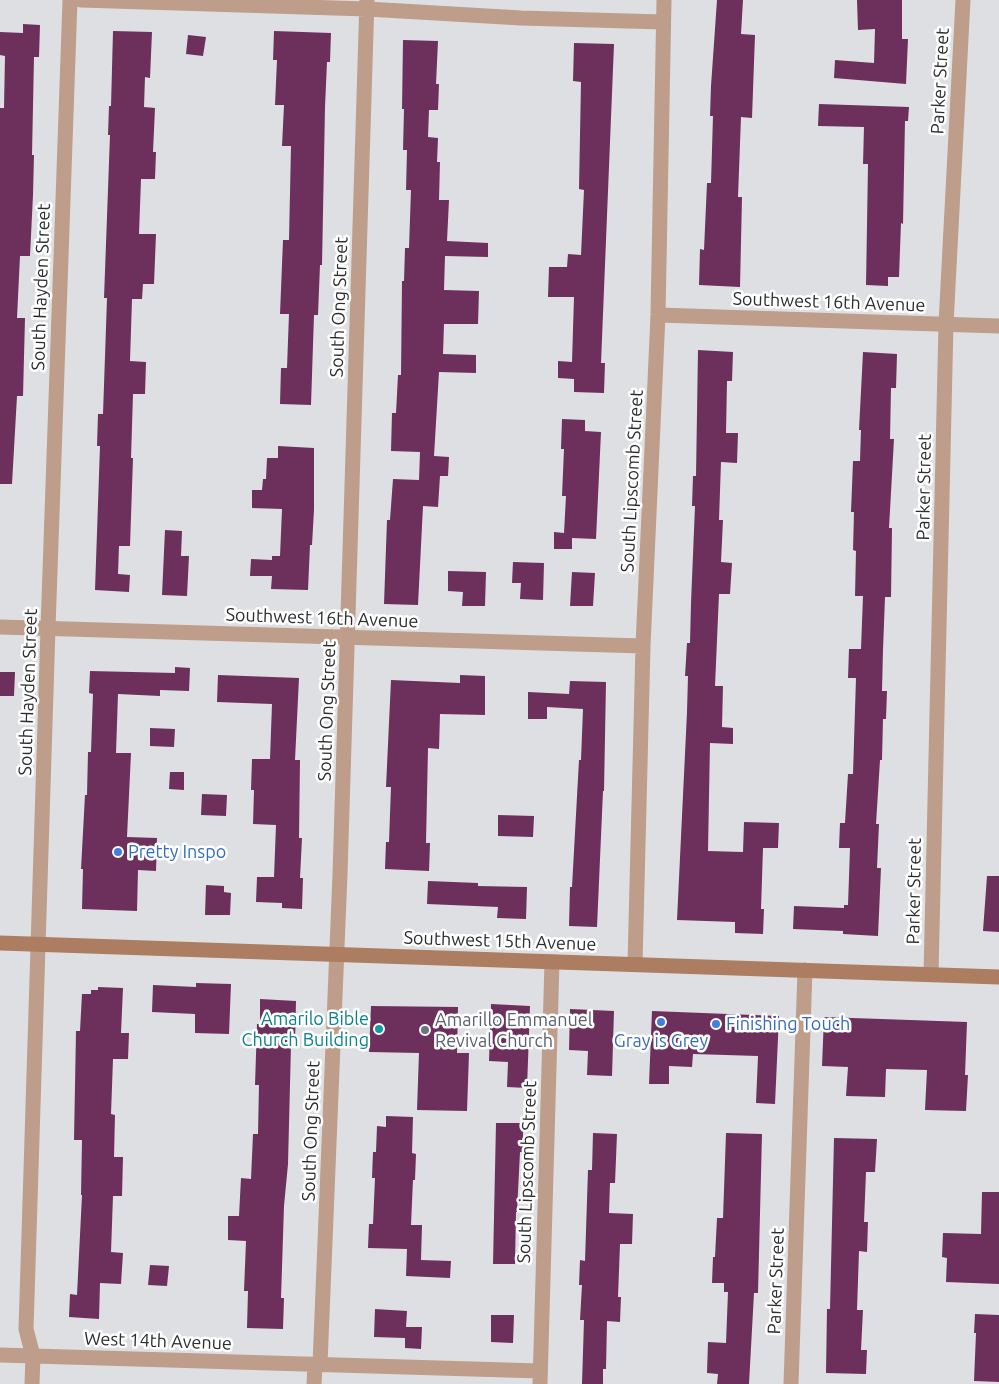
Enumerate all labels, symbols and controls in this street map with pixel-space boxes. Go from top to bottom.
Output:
street label: Parker Street [926,27,954,135]
street label: South Hayden Street [27,203,55,371]
street label: South Ong Street [326,236,352,378]
street label: Southwest 16th Avenue [732,288,926,316]
street label: South Lipscomb Street [616,389,648,573]
street label: Parker Street [912,434,936,540]
street label: Southwest 16th Avenue [225,604,419,632]
street label: South Hayden Street [14,608,42,776]
street label: South Ong Street [314,640,340,782]
street label: Parker Street [902,838,926,944]
place label: Pretty Inspo [128,841,226,863]
marker: Pretty Inspo [112,846,124,858]
street label: Southwest 15th Avenue [403,927,597,955]
place label: Amarilo Bible Church Building [242,1008,369,1050]
place label: Amarillo Emmanuel Revival Church [435,1009,592,1052]
place label: Finishing Touch [726,1013,850,1035]
marker: Gray is Grey [655,1016,667,1028]
marker: Finishing Touch [710,1018,722,1030]
marker: Amarilo Bible Church Building [373,1023,385,1035]
marker: Amarillo Emmanuel Revival Church [419,1024,431,1036]
place label: Gray is Grey [614,1030,708,1052]
street label: South Ong Street [298,1060,324,1202]
street label: South Lipscomb Street [513,1080,541,1264]
street label: Parker Street [763,1227,789,1335]
street label: West 14th Avenue [84,1328,232,1354]

